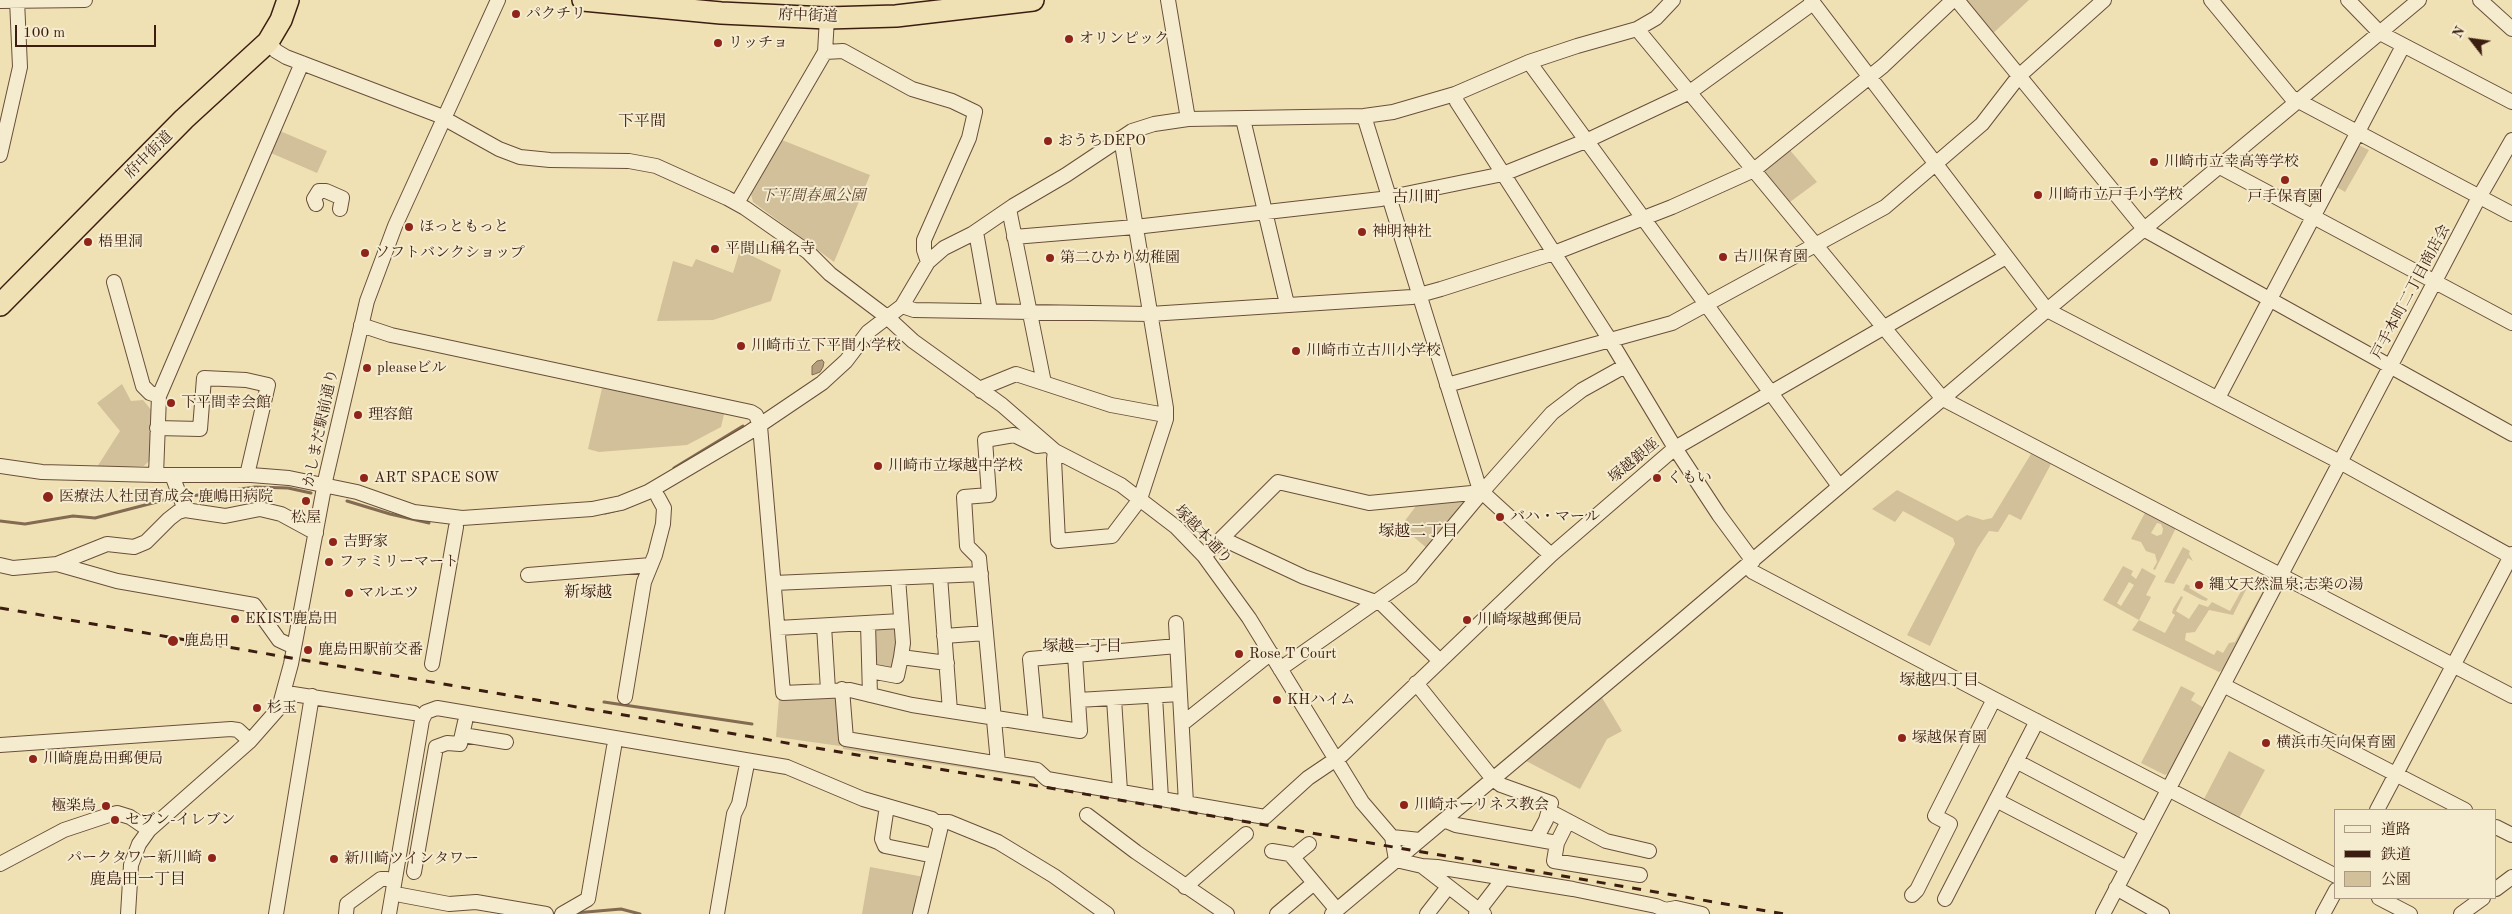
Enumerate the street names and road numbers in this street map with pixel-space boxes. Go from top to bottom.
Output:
street label: 府中街道 [778,6,838,26]
street label: 府中街道 [121,127,177,183]
street label: 戸手本町二丁目商店会 [2368,222,2454,362]
street label: かしまだ駅前通り [300,367,342,489]
street label: 塚越銀座 [1605,435,1663,487]
street label: 塚越本通り [1170,502,1236,568]

